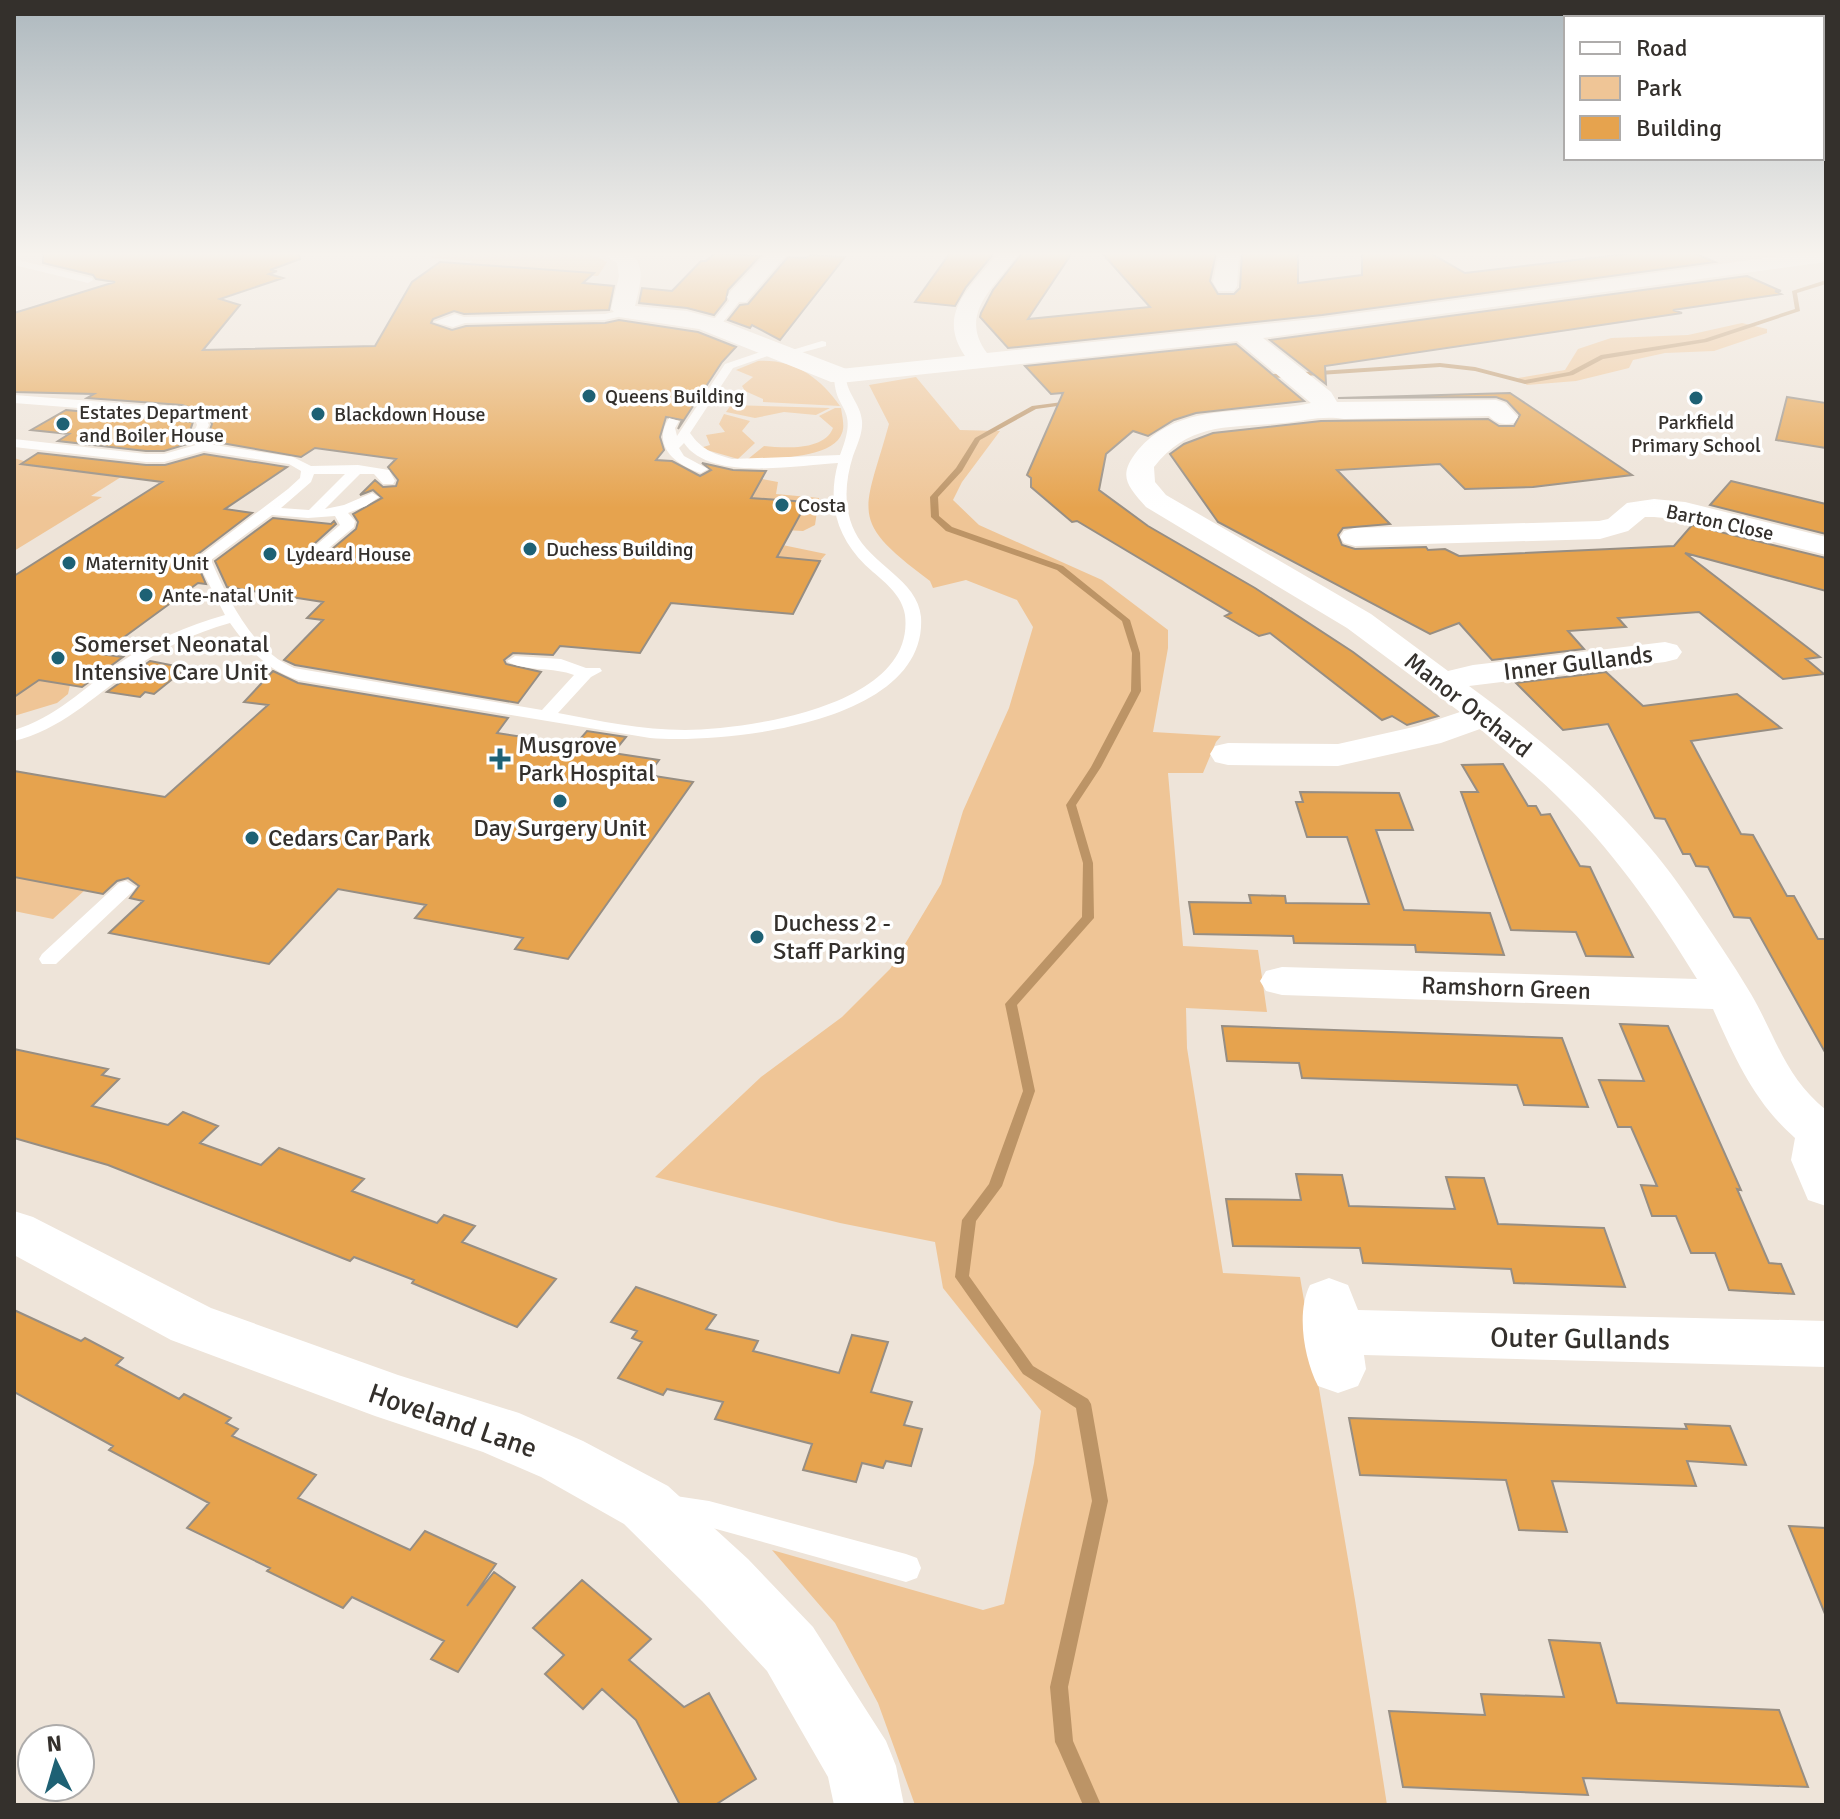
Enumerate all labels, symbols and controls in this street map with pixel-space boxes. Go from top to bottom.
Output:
legend [1564,16,1824,160]
text: Road [1636,33,1687,63]
text: Park [1636,73,1682,103]
text: Building [1636,113,1722,143]
place label: Queens Building [605,384,745,409]
marker: Queens Building [580,387,598,405]
marker: Parkfield Primary School [1687,389,1705,407]
place label: Estates Department and Boiler House [79,400,248,448]
place label: Blackdown House [334,402,485,427]
marker: Blackdown House [309,405,327,423]
place label: Parkfield Primary School [1631,410,1761,458]
marker: Estates Department and Boiler House [54,415,72,433]
place label: Costa [798,493,846,518]
marker: Costa [773,496,791,514]
street label: Barton Close [1664,499,1776,546]
place label: Duchess Building [546,537,694,562]
marker: Duchess Building [521,540,539,558]
place label: Lydeard House [286,542,411,567]
marker: Lydeard House [261,545,279,563]
place label: Maternity Unit [85,551,209,576]
marker: Maternity Unit [60,554,78,572]
place label: Ante-natal Unit [162,583,294,608]
marker: Ante-natal Unit [137,586,155,604]
place label: Somerset Neonatal Intensive Care Unit [74,629,269,687]
street label: Inner Gullands [1502,639,1654,687]
street label: Manor Orchard [1398,646,1538,764]
marker: Somerset Neonatal Intensive Care Unit [49,649,67,667]
place label: Musgrove Park Hospital [518,730,655,788]
marker: Musgrove Park Hospital [489,748,511,770]
marker: Day Surgery Unit [551,792,569,810]
place label: Day Surgery Unit [473,813,647,843]
place label: Cedars Car Park [268,823,431,853]
marker: Cedars Car Park [243,829,261,847]
place label: Duchess 2 - Staff Parking [773,908,906,966]
marker: Duchess 2 - Staff Parking [748,928,766,946]
street label: Ramshorn Green [1421,970,1591,1006]
street label: Outer Gullands [1490,1320,1670,1358]
street label: Hoveland Lane [364,1376,541,1466]
north arrow [16,1723,96,1803]
text: N [45,1729,63,1758]

